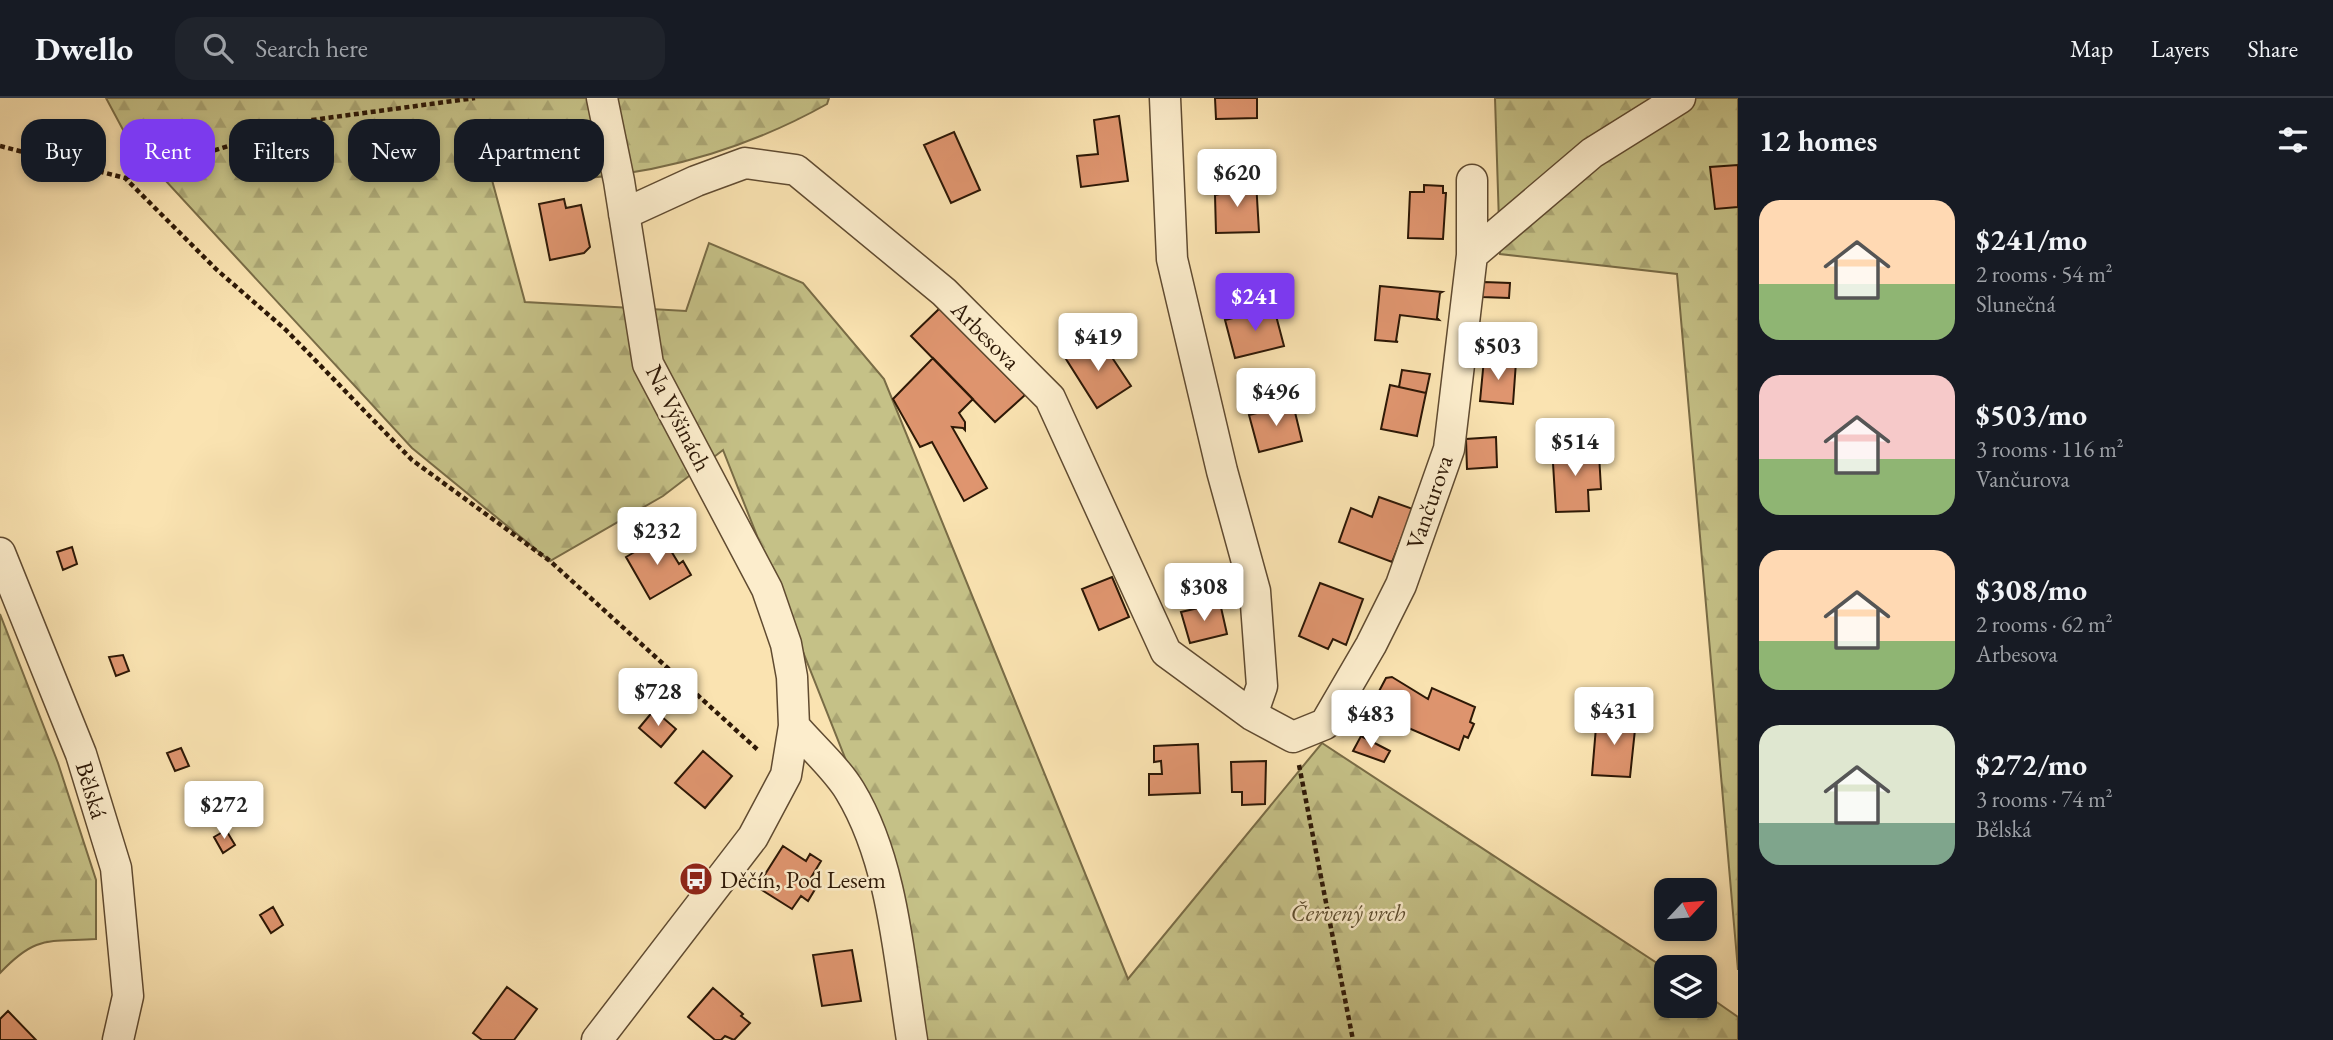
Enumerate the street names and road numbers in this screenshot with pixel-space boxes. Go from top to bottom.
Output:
street label: Arbesova [944,293,1027,376]
street label: Na Výšinách [639,359,719,477]
street label: Vančurova [1398,450,1460,553]
street label: Bělská [69,758,115,823]

